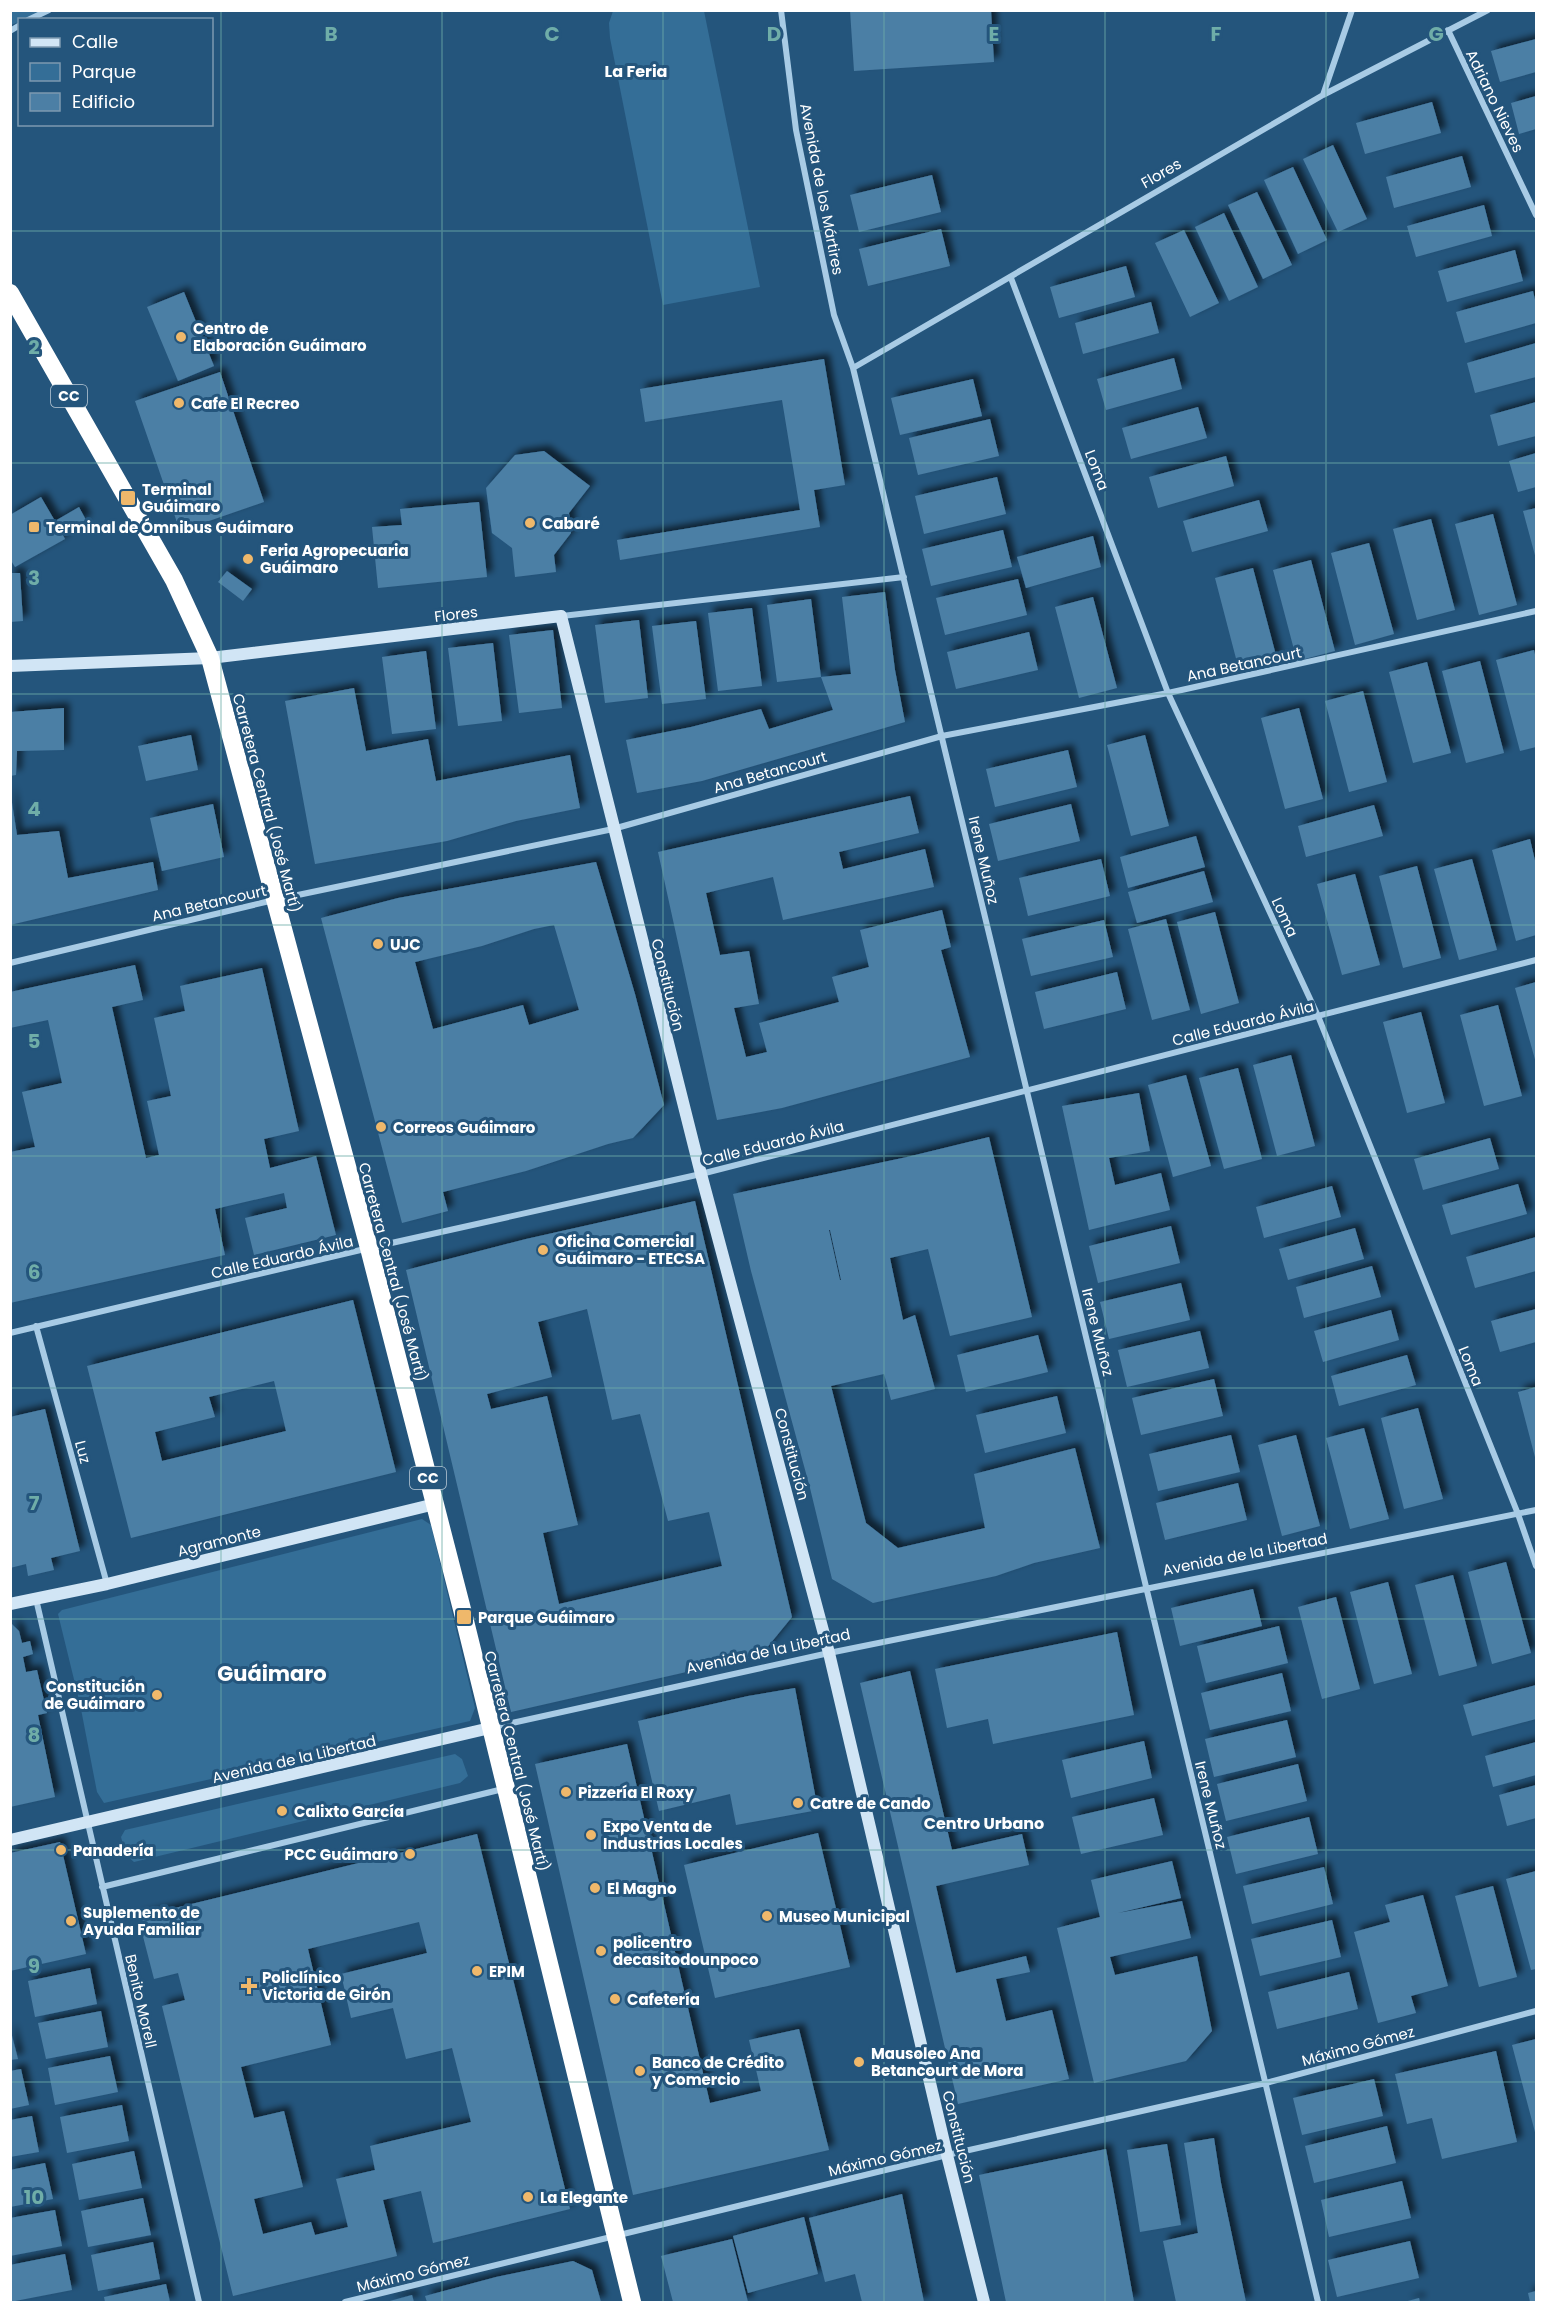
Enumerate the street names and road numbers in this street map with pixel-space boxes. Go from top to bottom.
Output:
street label: Adriano Nieves [1461,46,1529,156]
street label: Avenida de los Mártires [795,101,849,277]
street label: Flores [1137,153,1185,193]
road number: CC [51,385,87,407]
street label: Loma [1080,447,1114,493]
street label: Flores [433,601,479,627]
street label: Ana Betancourt [1185,642,1303,686]
street label: Carretera Central (José Martí) [228,691,306,915]
street label: Ana Betancourt [711,746,829,798]
street label: Irene Muñoz [964,814,1004,906]
street label: Ana Betancourt [150,880,268,926]
street label: Loma [1267,894,1303,940]
street label: Constitución [646,936,690,1034]
street label: Calle Eduardo Ávila [1170,995,1316,1051]
street label: Calle Eduardo Ávila [700,1115,846,1171]
street label: Carretera Central (José Martí) [354,1160,432,1384]
street label: Calle Eduardo Ávila [209,1230,355,1284]
street label: Irene Muñoz [1077,1286,1119,1378]
street label: Loma [1453,1343,1489,1389]
street label: Constitución [770,1405,814,1503]
street label: Luz [70,1438,96,1466]
road number: CC [410,1467,446,1489]
street label: Agramonte [175,1520,263,1562]
street label: Avenida de la Libertad [1161,1528,1329,1580]
street label: Avenida de la Libertad [684,1623,852,1679]
street label: Carretera Central (José Martí) [479,1649,555,1873]
street label: Avenida de la Libertad [210,1730,378,1788]
street label: Irene Muñoz [1190,1759,1232,1851]
street label: Benito Morell [120,1952,162,2050]
street label: Máximo Gómez [1299,2021,1417,2071]
street label: Constitución [937,2088,981,2186]
street label: Máximo Gómez [826,2135,944,2181]
street label: Máximo Gómez [354,2249,472,2297]

